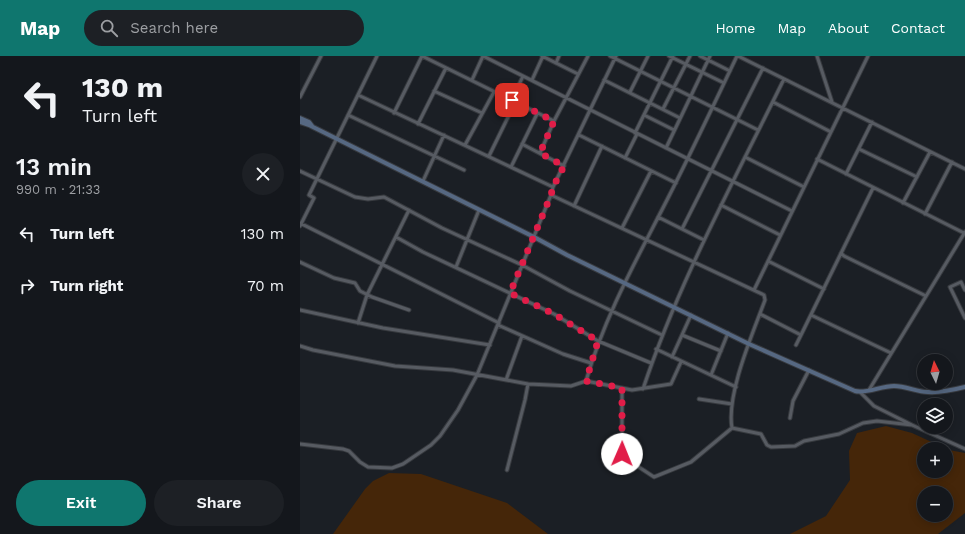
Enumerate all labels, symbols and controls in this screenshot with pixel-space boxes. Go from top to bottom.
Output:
search box [84,10,364,46]
text: Map [20,17,60,40]
icon: search [98,17,120,39]
text: Search here [130,19,218,37]
text: Home [715,20,755,36]
text: Map [777,20,806,36]
text: About [828,20,869,36]
text: Contact [891,20,945,36]
text: 130 m [82,71,163,104]
icon: left [16,72,68,124]
pin [495,83,529,117]
icon: arrive [501,89,523,111]
text: Turn left [82,105,157,126]
text: 13 min [16,153,92,181]
button: close [242,153,284,195]
text: 990 m · 21:33 [16,182,100,197]
icon: left [16,223,38,245]
text: Turn left [50,225,114,243]
text: 130 m [241,225,284,243]
icon: right [16,275,38,297]
text: Turn right [50,277,123,295]
text: 70 m [247,277,284,295]
north arrow [917,354,953,390]
map controls [917,354,953,522]
button: layers [917,398,953,434]
position arrow [601,433,643,475]
button: + [917,442,953,478]
button: Exit [16,480,146,526]
button: Share [154,480,284,526]
button: − [917,486,953,522]

